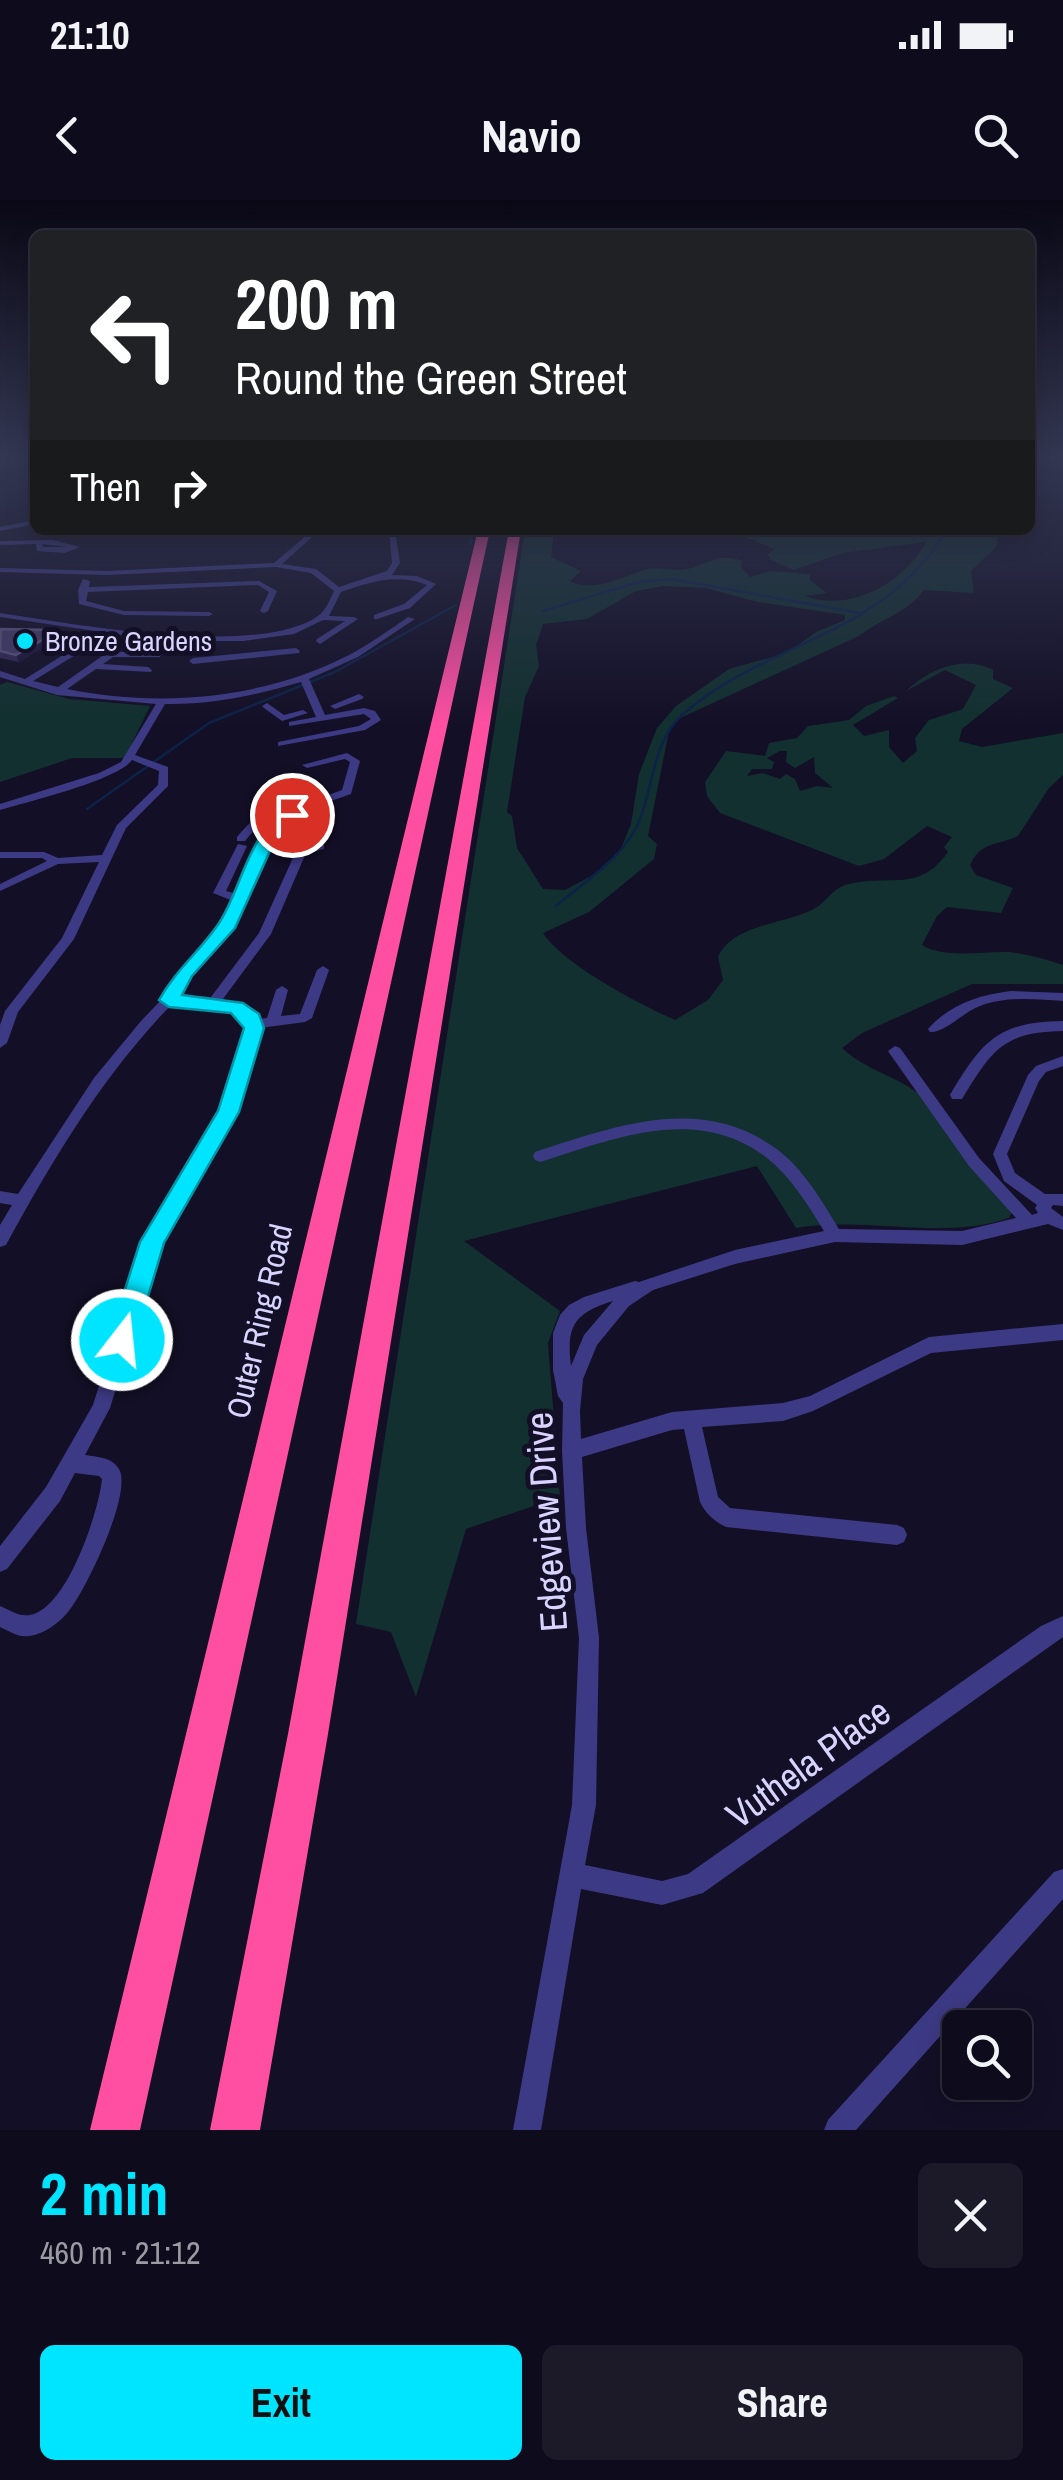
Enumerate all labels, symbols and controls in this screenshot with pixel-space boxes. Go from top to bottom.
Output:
text: 21:10 [50,10,130,61]
text: Navio [481,105,582,166]
icon: back [40,108,95,163]
icon: search [968,108,1023,163]
text: 200 m [235,257,398,351]
icon: left [70,270,200,400]
text: Round the Green Street [235,347,627,408]
icon: right [161,460,216,515]
text: Then [70,462,141,513]
place label: Bronze Gardens [45,622,212,660]
marker: Bronze Gardens [14,630,36,652]
pin [250,773,335,858]
icon: arrive [265,788,320,843]
street label: Outer Ring Road [216,1220,302,1422]
position arrow [70,1288,174,1392]
street label: Edgeview Drive [513,1411,579,1633]
street label: Vuthela Place [716,1686,900,1840]
map controls [942,2010,1032,2100]
button: search [942,2010,1032,2100]
text: 2 min [40,2153,169,2234]
button: close [918,2163,1023,2268]
text: 460 m · 21:12 [40,2231,200,2274]
button: Exit [40,2345,522,2460]
button: Share [542,2345,1023,2460]

